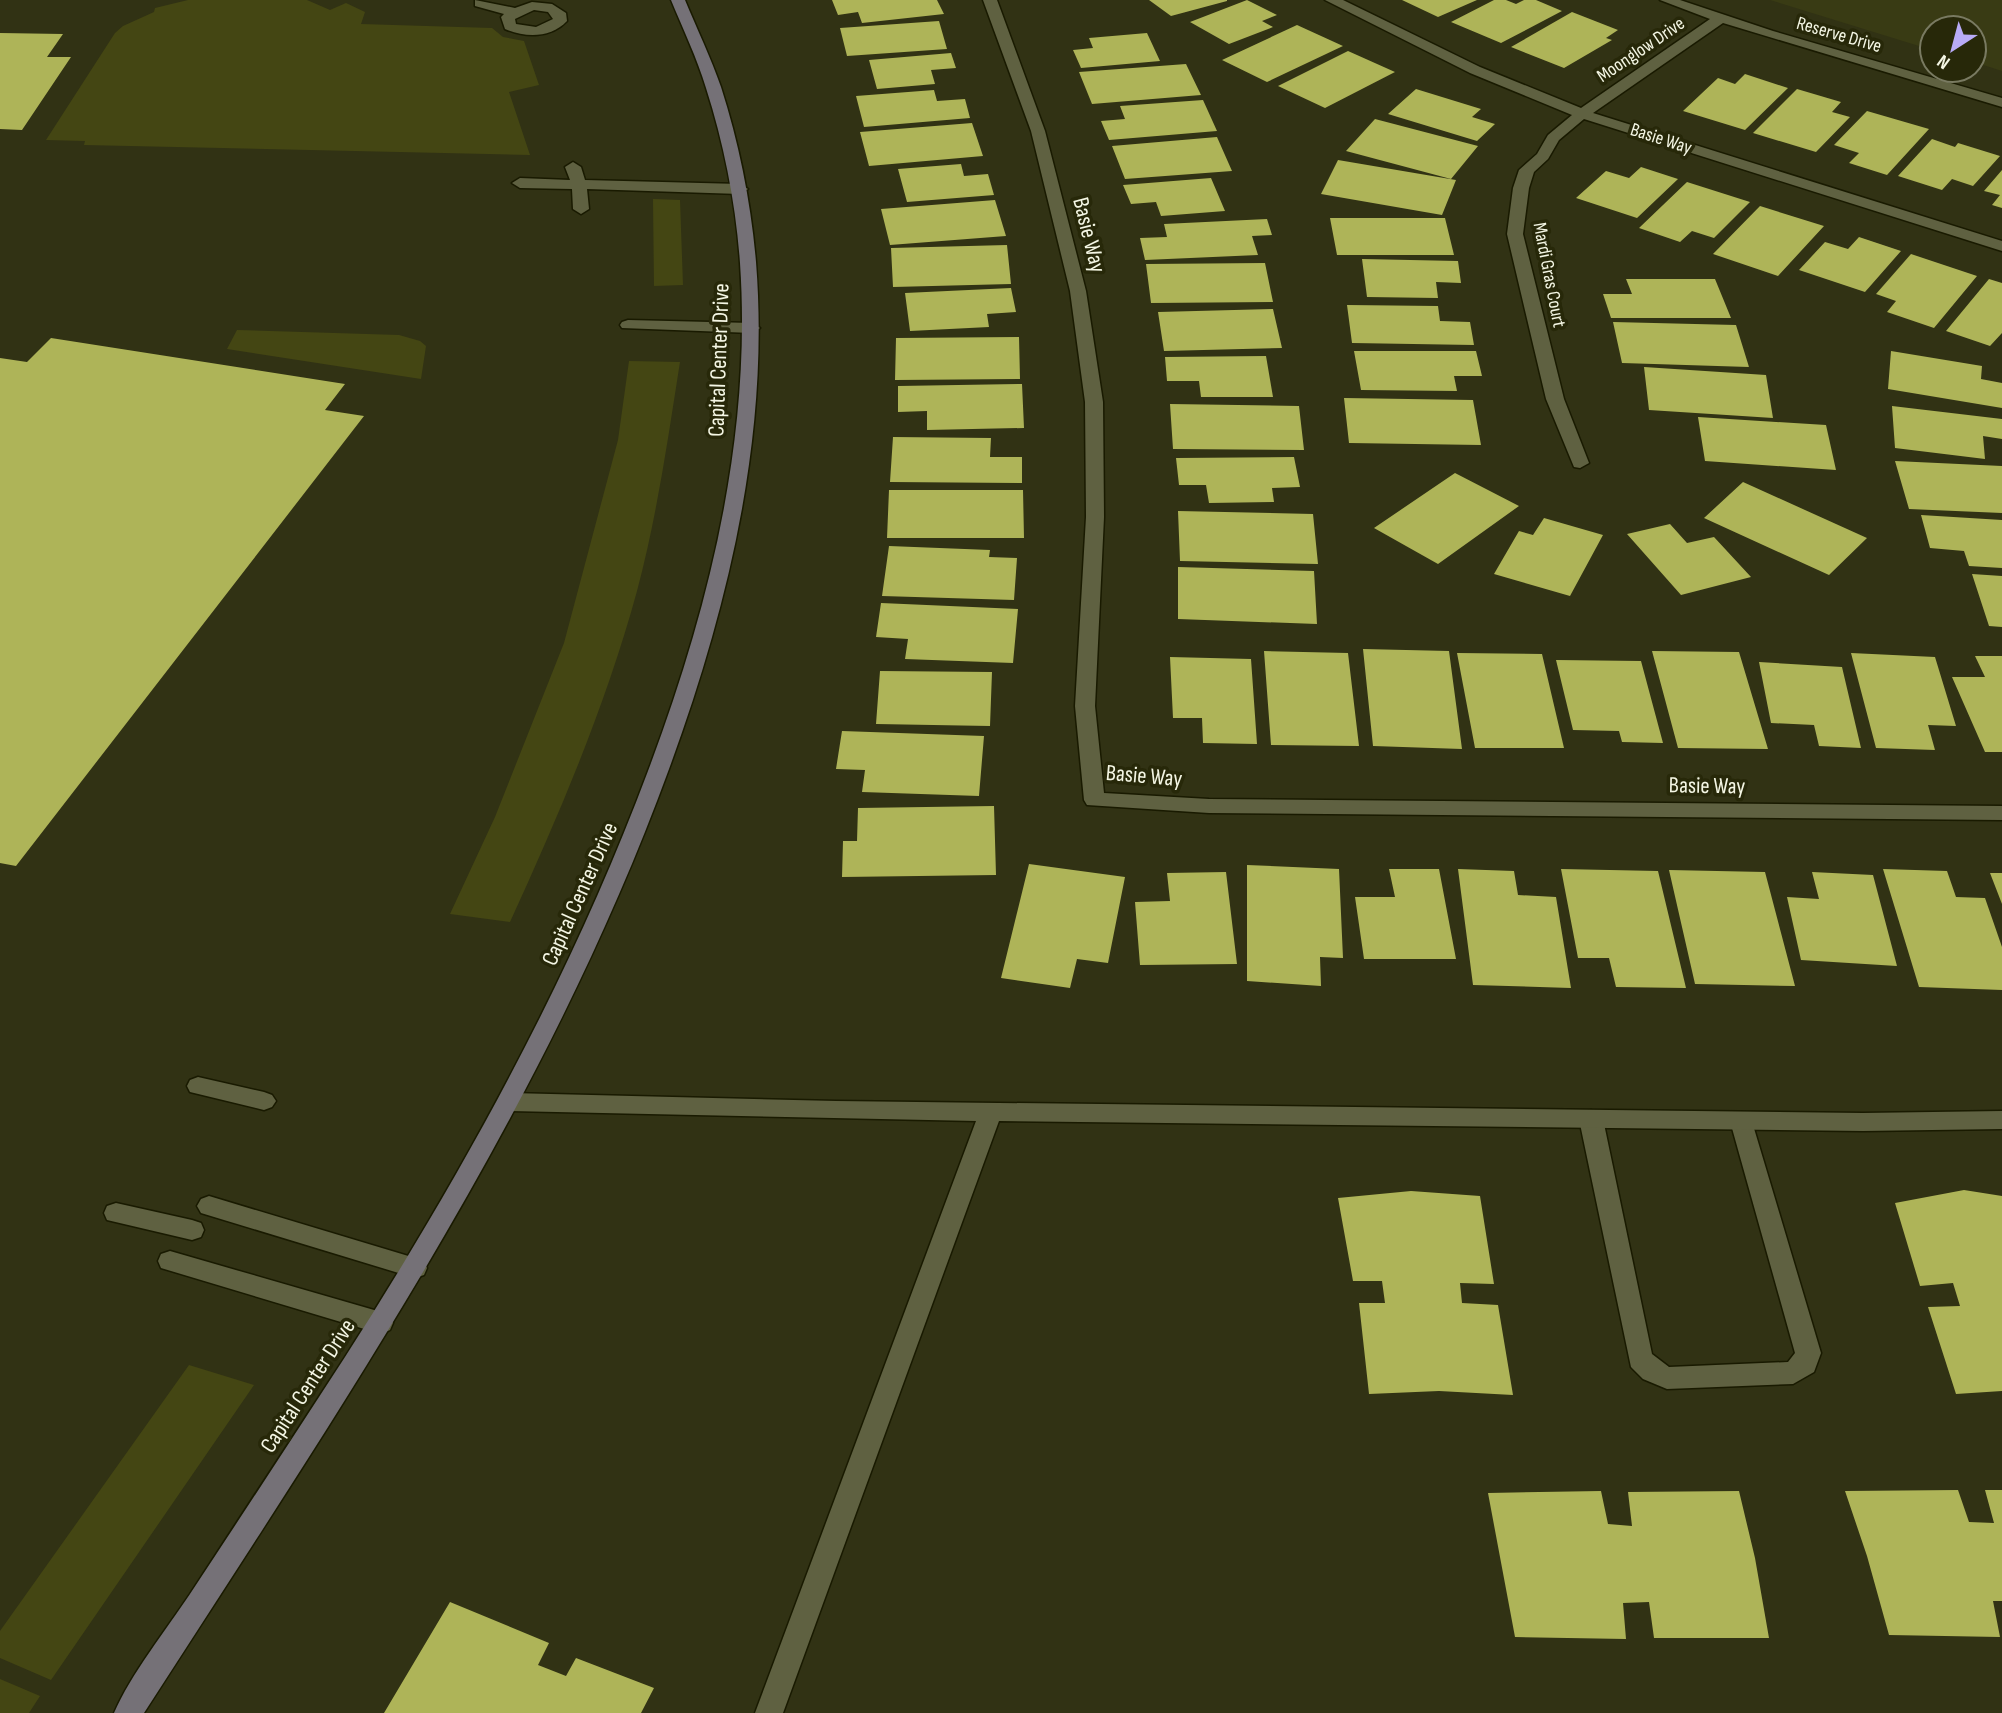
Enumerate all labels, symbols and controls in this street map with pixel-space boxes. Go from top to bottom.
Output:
street label: Moonglow Drive [1593,12,1689,88]
street label: Reserve Drive [1794,12,1884,58]
north arrow [1918,14,1988,84]
text: N [1933,49,1955,74]
street label: Basie Way [1627,118,1695,160]
street label: Basie Way [1066,194,1112,276]
street label: Mardi Gras Court [1528,221,1570,330]
street label: Capital Center Drive [702,283,736,437]
street label: Basie Way [1105,759,1183,793]
street label: Basie Way [1668,771,1746,801]
street label: Capital Center Drive [536,818,624,970]
street label: Capital Center Drive [254,1314,362,1458]

